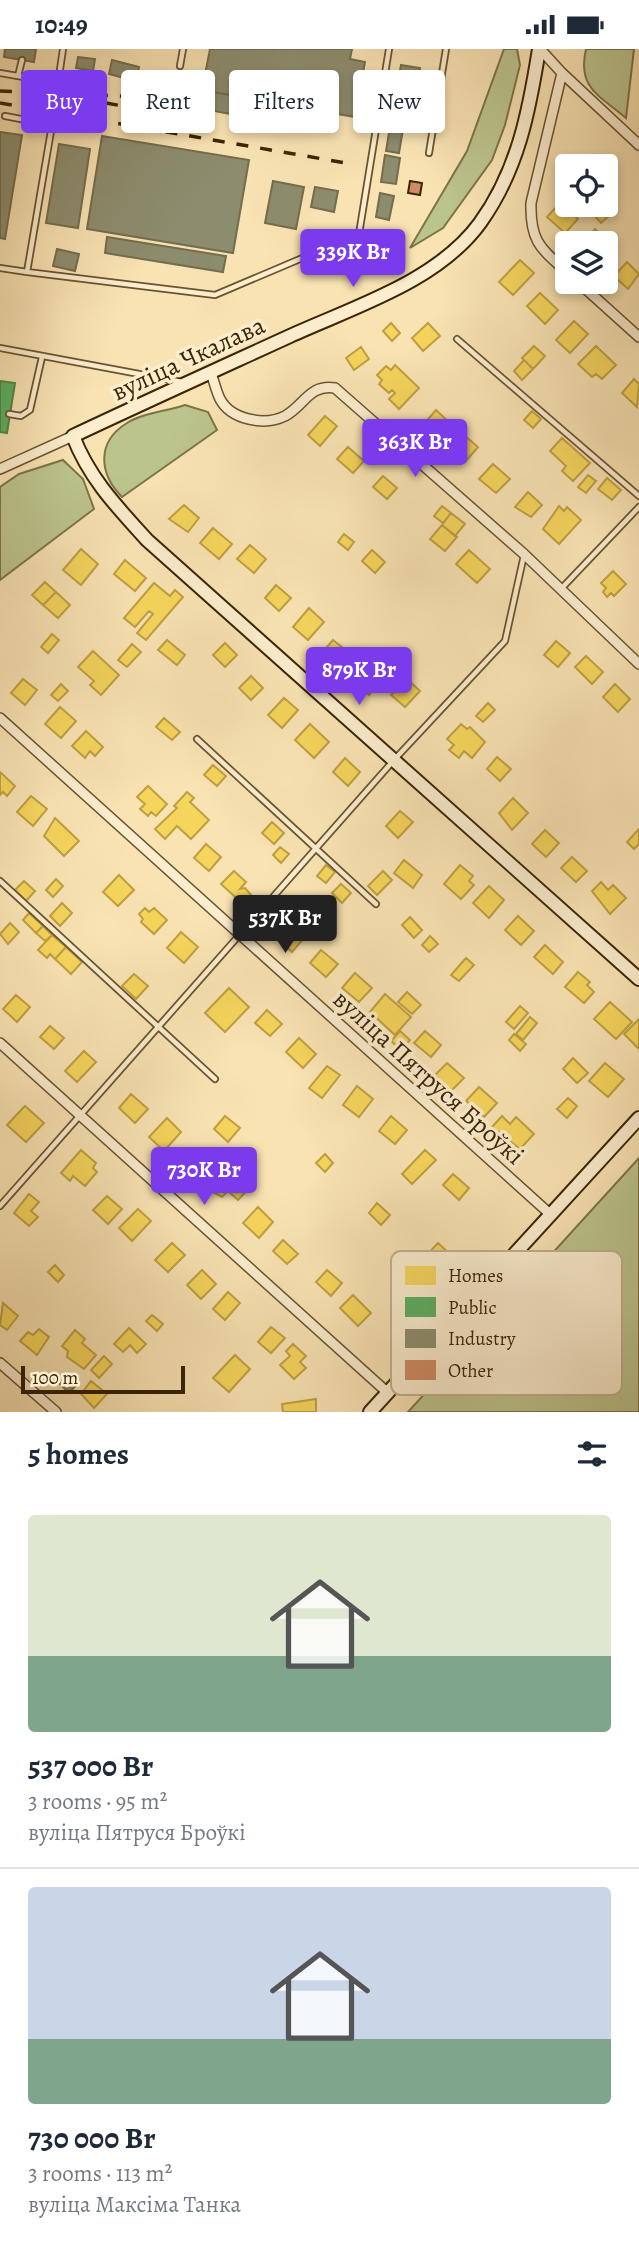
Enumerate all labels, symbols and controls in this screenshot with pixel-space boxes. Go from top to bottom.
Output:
text: 10:49 [35,7,88,42]
chip: Buy [21,70,107,133]
chip: Rent [121,70,215,133]
chip: Filters [229,70,339,133]
chip: New [353,70,445,133]
map controls [555,154,618,294]
button: locate [555,154,618,217]
pin: 339K Br [288,229,418,289]
button: layers [555,231,618,294]
text: 339K Br [316,236,390,267]
street label: вуліца Чкалава [106,308,271,409]
pin: 363K Br [350,419,480,479]
text: 363K Br [378,426,452,457]
pin: 879K Br [294,647,424,707]
text: 879K Br [322,654,396,685]
pin: 537K Br [220,895,350,955]
text: 537K Br [249,902,321,933]
street label: вуліца Пятруся Броўкі [326,982,532,1173]
pin: 730K Br [139,1147,269,1207]
text: 730K Br [167,1154,241,1185]
legend [391,1251,622,1395]
text: Homes [448,1263,503,1289]
text: Public [448,1295,496,1321]
text: Industry [448,1326,516,1352]
text: Other [448,1358,493,1384]
scale bar [21,1363,186,1395]
text: 100 m [32,1365,78,1391]
text: 5 homes [28,1434,129,1474]
icon: filters [573,1435,611,1473]
icon: home [257,1561,383,1687]
text: 537 000 Br [28,1746,153,1786]
text: 3 rooms · 95 m² [28,1786,167,1817]
text: вуліца Пятруся Броўкі [28,1817,246,1848]
icon: home [257,1933,383,2059]
text: 730 000 Br [28,2118,156,2158]
text: 3 rooms · 113 m² [28,2158,172,2189]
text: вуліца Максіма Танка [28,2189,241,2220]

